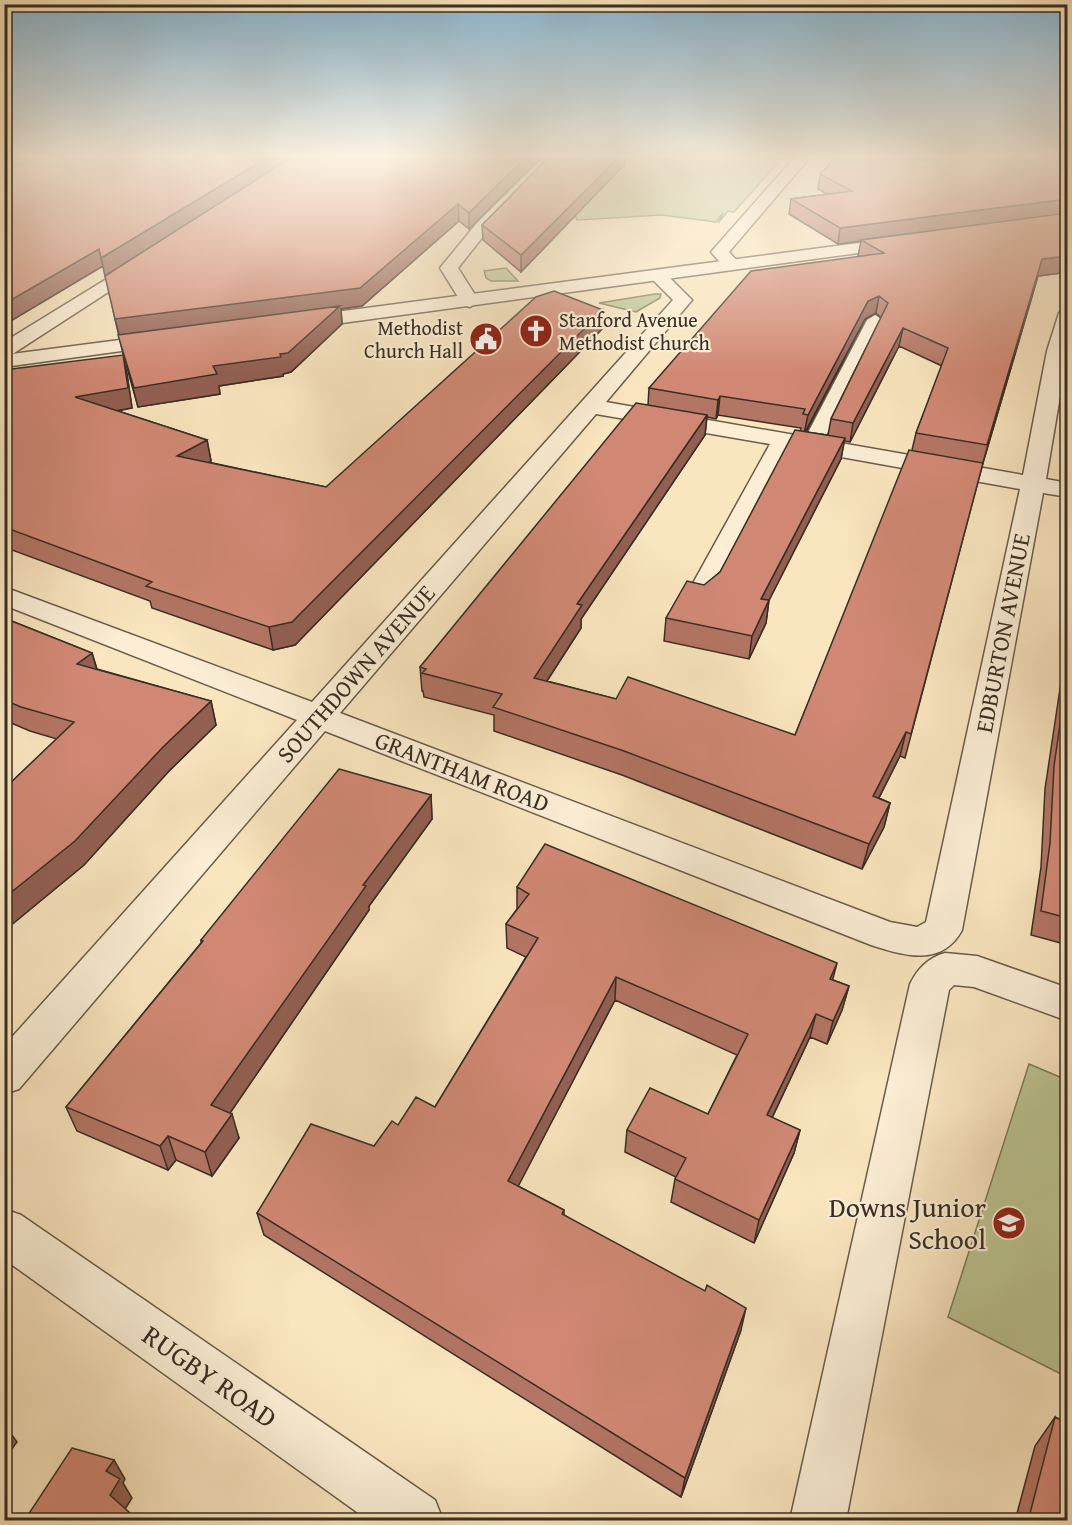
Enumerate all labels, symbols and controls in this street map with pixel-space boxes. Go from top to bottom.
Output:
place label: Stanford Avenue Methodist Church [559,305,710,357]
place label: Methodist Church Hall [364,313,463,365]
church icon: Stanford Avenue Methodist Church [518,313,554,349]
public building icon: Methodist Church Hall [468,321,504,357]
street label: EDBURTON AVENUE [966,530,1039,736]
street label: SOUTHDOWN AVENUE [268,577,443,771]
street label: GRANTHAM ROAD [370,722,554,821]
place label: Downs Junior School [829,1186,986,1259]
school or university icon: Downs Junior School [991,1205,1027,1241]
street label: RUGBY ROAD [135,1314,286,1437]

